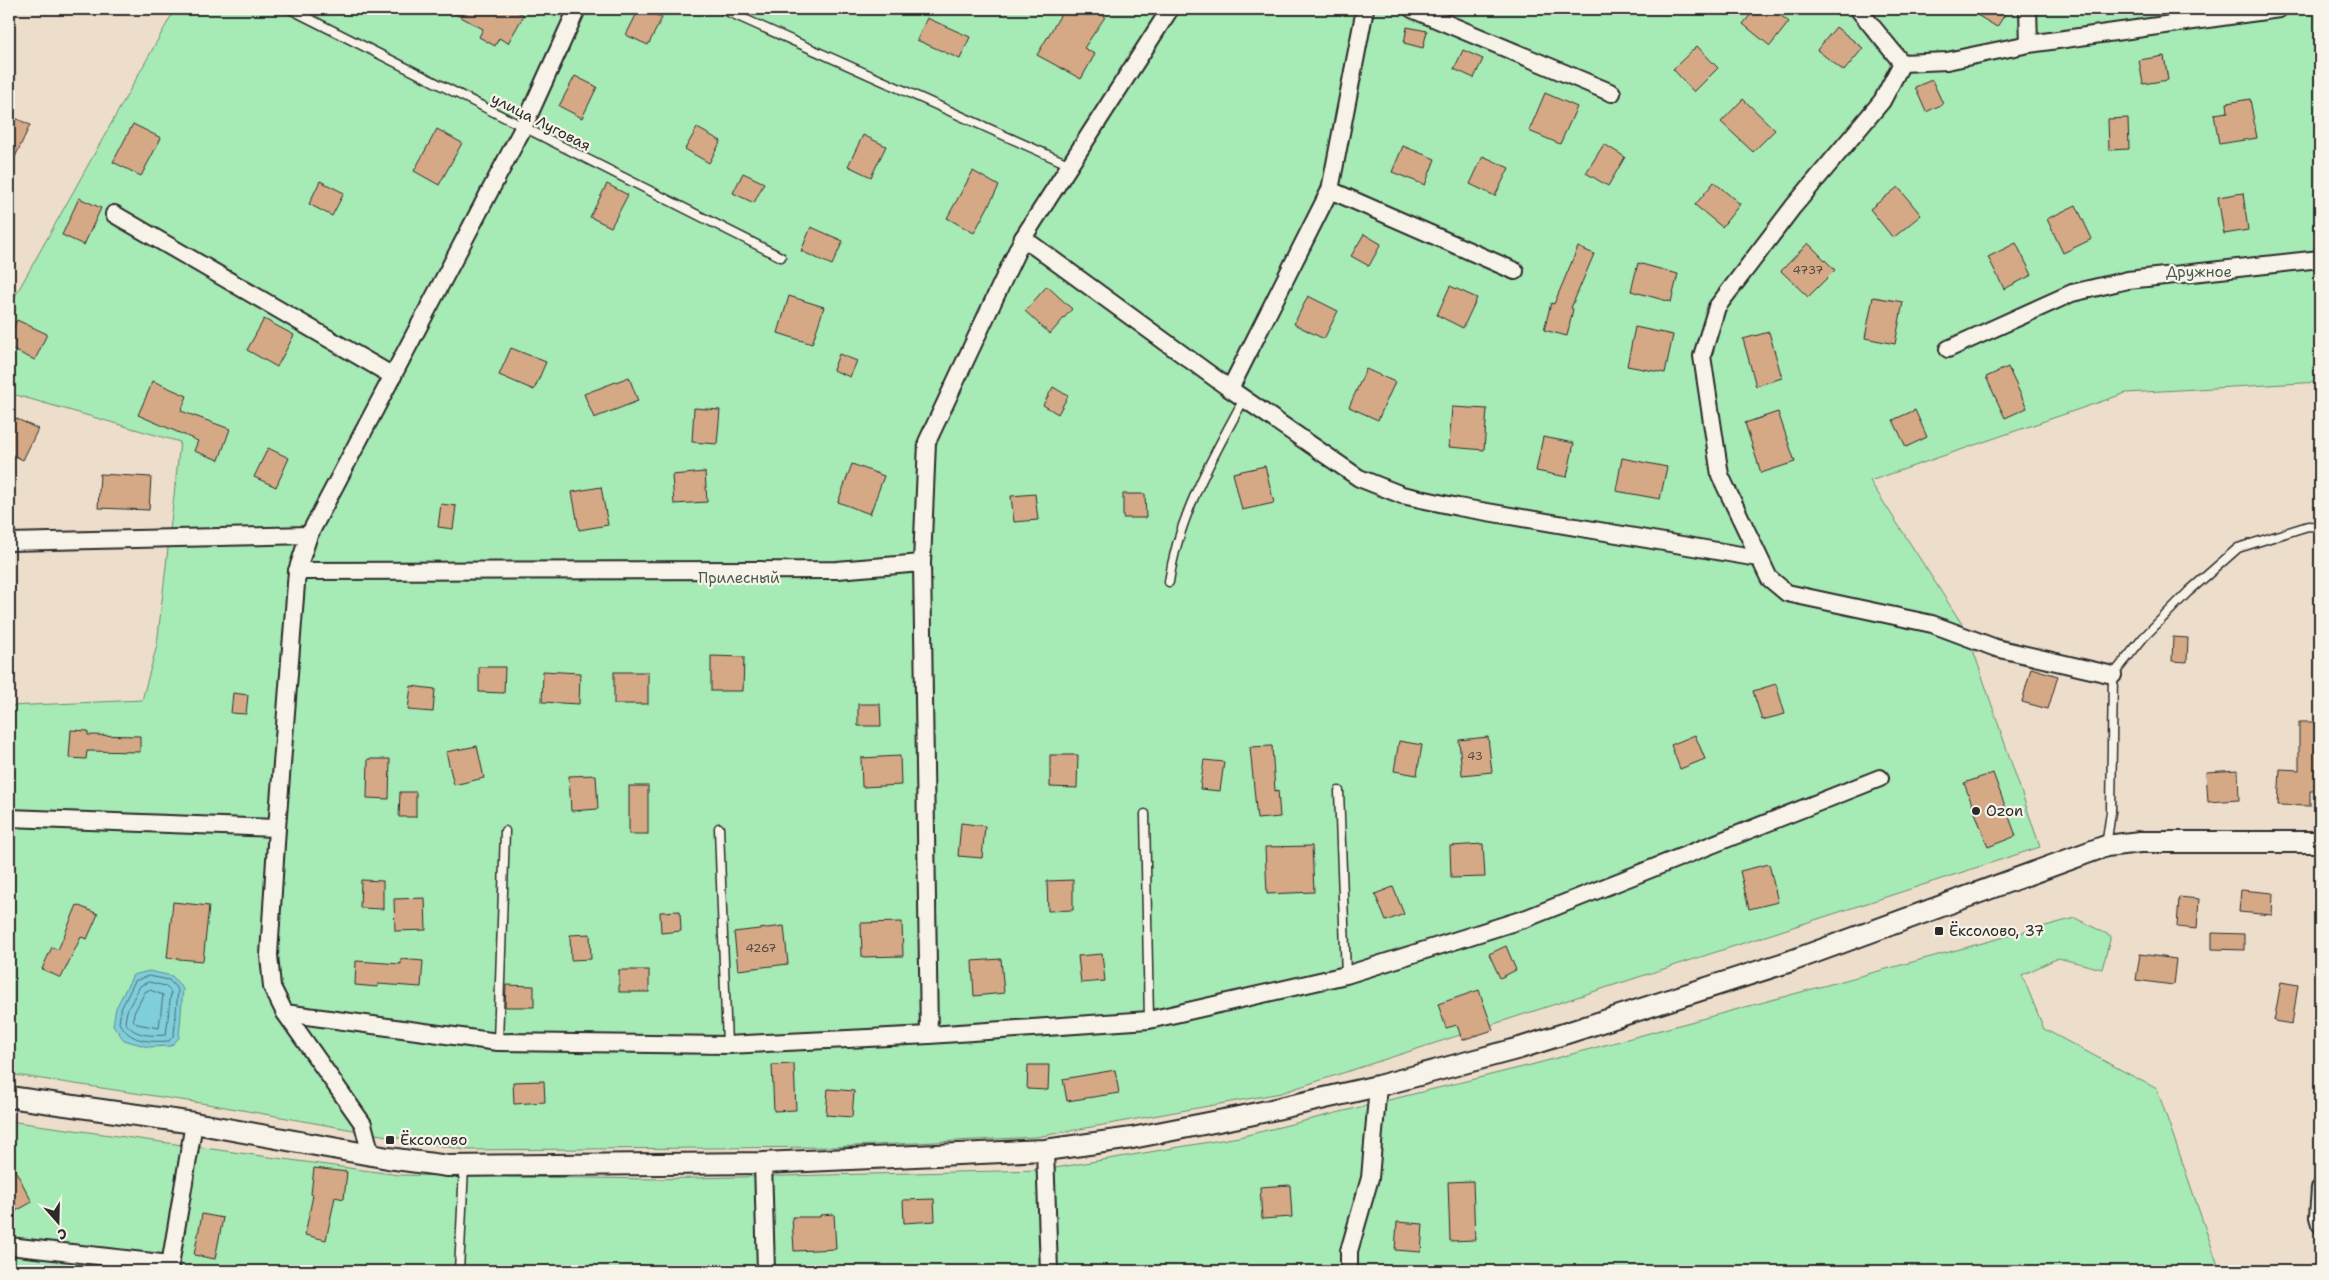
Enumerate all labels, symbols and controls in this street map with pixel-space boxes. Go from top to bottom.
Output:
street label: улица Луговая [488,88,594,156]
house number: 4737 [1793,262,1823,278]
park label: Дружное [2166,262,2232,282]
park label: Прилесный [698,568,780,588]
house number: 43 [1467,748,1483,764]
place label: Ozon [1986,801,2023,821]
marker: Ozon [1970,805,1982,817]
place label: Ёксолово, 37 [1949,921,2044,941]
marker: Ёксолово, 37 [1933,925,1945,937]
house number: 4267 [746,940,776,956]
place label: Ёксолово [400,1130,467,1150]
marker: Ёксолово [384,1134,396,1146]
north arrow [32,1198,82,1248]
text: С [55,1224,70,1244]

